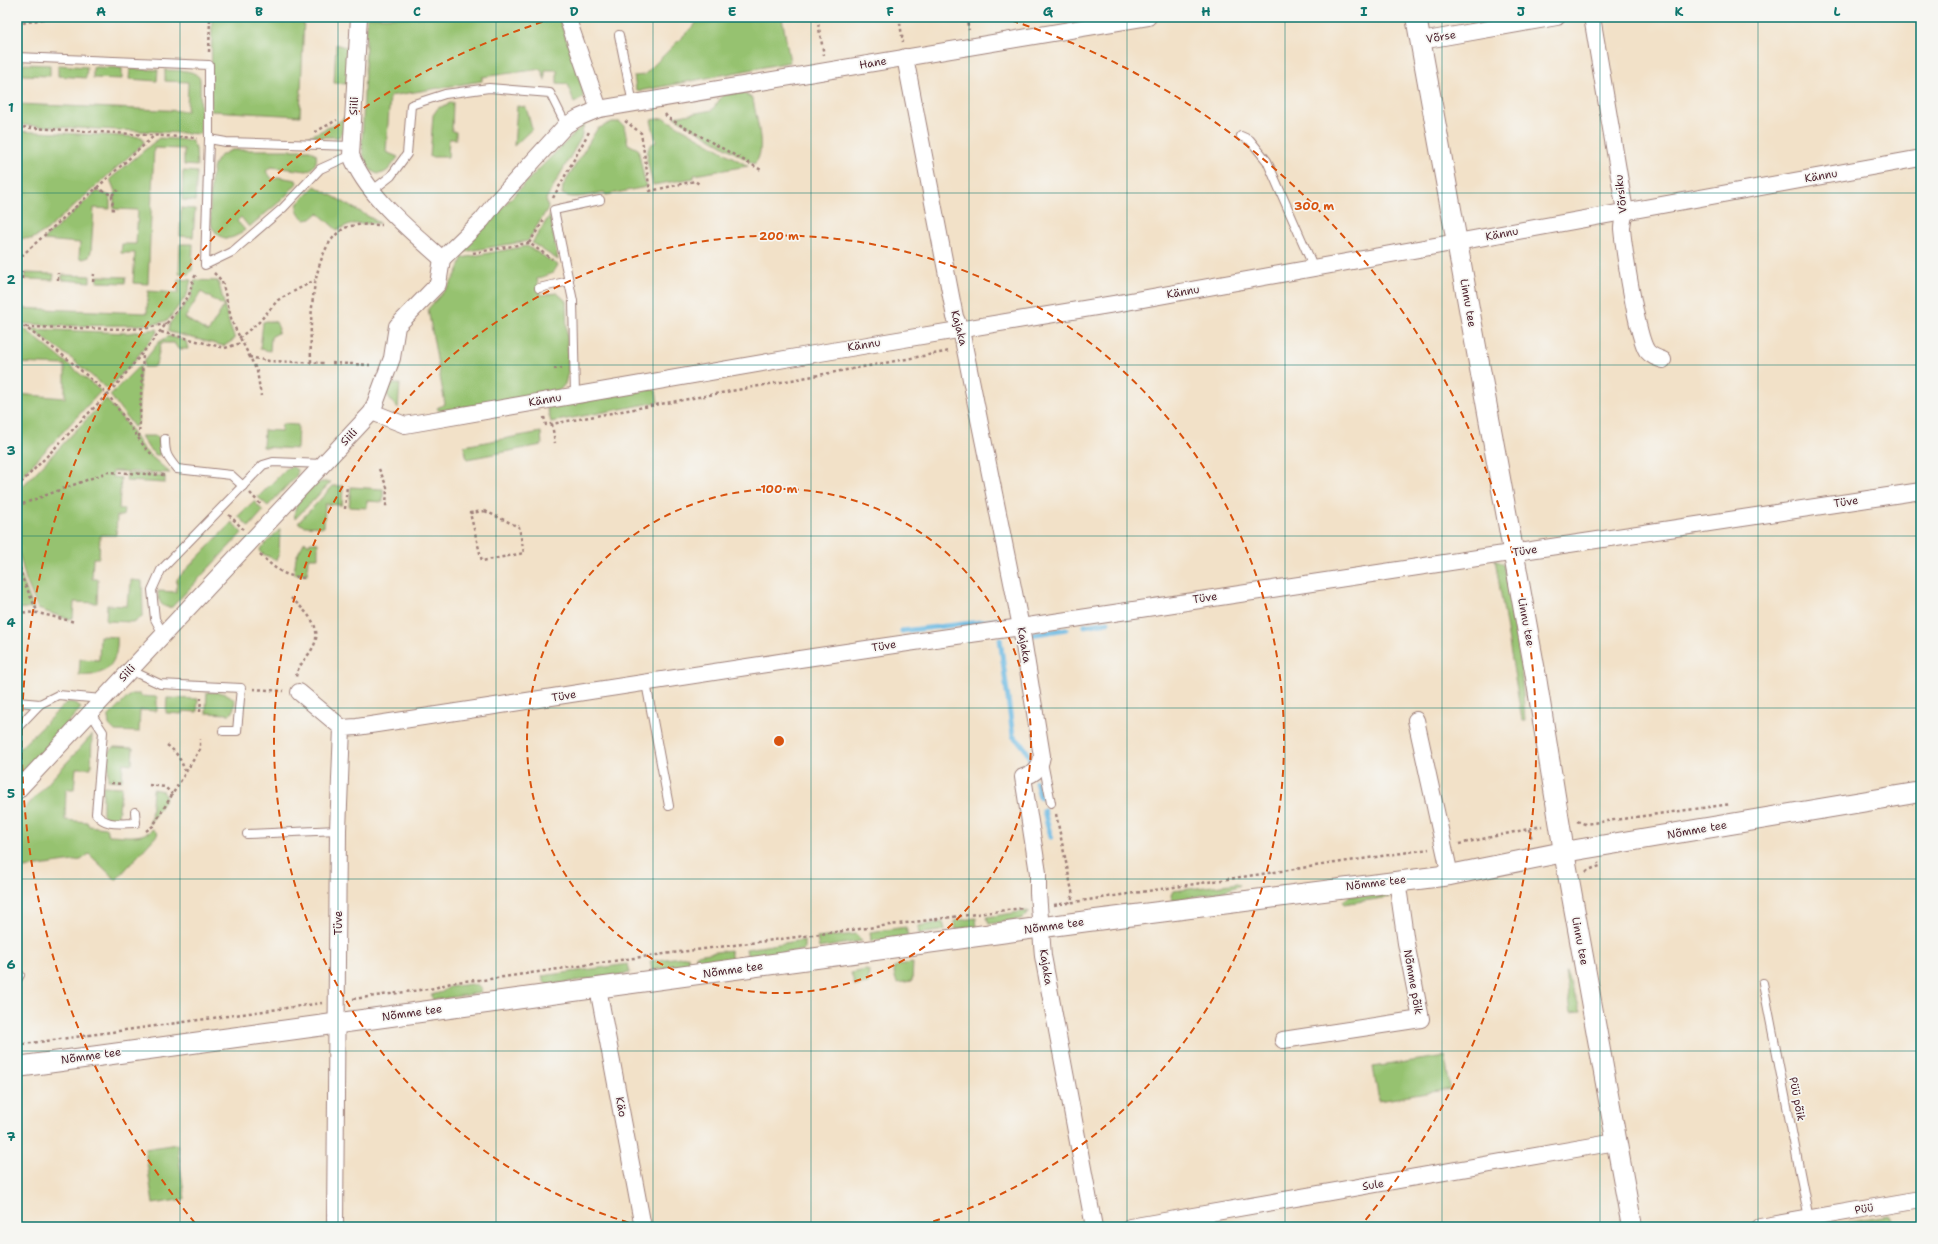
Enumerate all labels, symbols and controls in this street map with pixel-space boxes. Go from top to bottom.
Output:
text: A [96,3,106,20]
text: B [255,3,263,20]
text: C [413,3,421,20]
text: D [569,3,579,20]
text: E [728,3,737,20]
text: F [886,3,894,20]
text: G [1043,3,1054,20]
text: H [1201,3,1211,20]
text: I [1360,3,1368,20]
text: J [1517,3,1525,20]
text: K [1675,3,1684,20]
text: L [1833,3,1841,20]
street label: Võrse [1425,27,1457,47]
street label: Hane [858,53,888,73]
street label: Siili [346,96,362,116]
text: 1 [8,99,14,116]
street label: Kännu [1803,166,1839,186]
street label: Võrsiku [1611,174,1631,214]
text: 300 m [1294,198,1334,214]
street label: Kännu [1484,223,1520,245]
text: 200 m [759,228,799,244]
text: 2 [6,271,16,288]
street label: Linnu tee [1456,278,1480,328]
street label: Kännu [1165,282,1201,302]
street label: Kajaka [947,309,971,348]
street label: Kännu [846,335,882,355]
street label: Kännu [527,390,563,410]
street label: Siili [337,425,361,449]
text: 3 [6,442,16,459]
text: 100 m [761,481,798,497]
street label: Tüve [1833,493,1859,511]
street label: Tüve [1512,542,1538,560]
street label: Tüve [1192,589,1218,607]
street label: Linnu tee [1514,597,1538,647]
text: 4 [6,614,16,631]
street label: Kajaka [1013,626,1035,664]
street label: Tüve [871,637,897,655]
street label: Siili [115,661,139,685]
street label: Tüve [551,687,577,705]
centre of rings [772,734,786,748]
text: 5 [7,785,15,802]
street label: Nõmme tee [1666,817,1728,843]
street label: Nõmme tee [1345,872,1407,894]
street label: Tüve [331,911,346,935]
street label: Nõmme tee [1023,914,1085,938]
street label: Linnu tee [1568,916,1592,966]
street label: Kajaka [1036,948,1056,986]
street label: Nõmme põik [1400,948,1426,1016]
text: 6 [6,956,16,973]
street label: Nõmme tee [702,958,764,982]
street label: Nõmme tee [381,1001,443,1025]
street label: Nõmme tee [60,1044,122,1068]
street label: Püü põik [1785,1076,1809,1122]
street label: Käo [612,1096,630,1119]
text: 7 [6,1128,16,1145]
street label: Sule [1361,1176,1385,1194]
street label: Püü [1853,1200,1875,1218]

